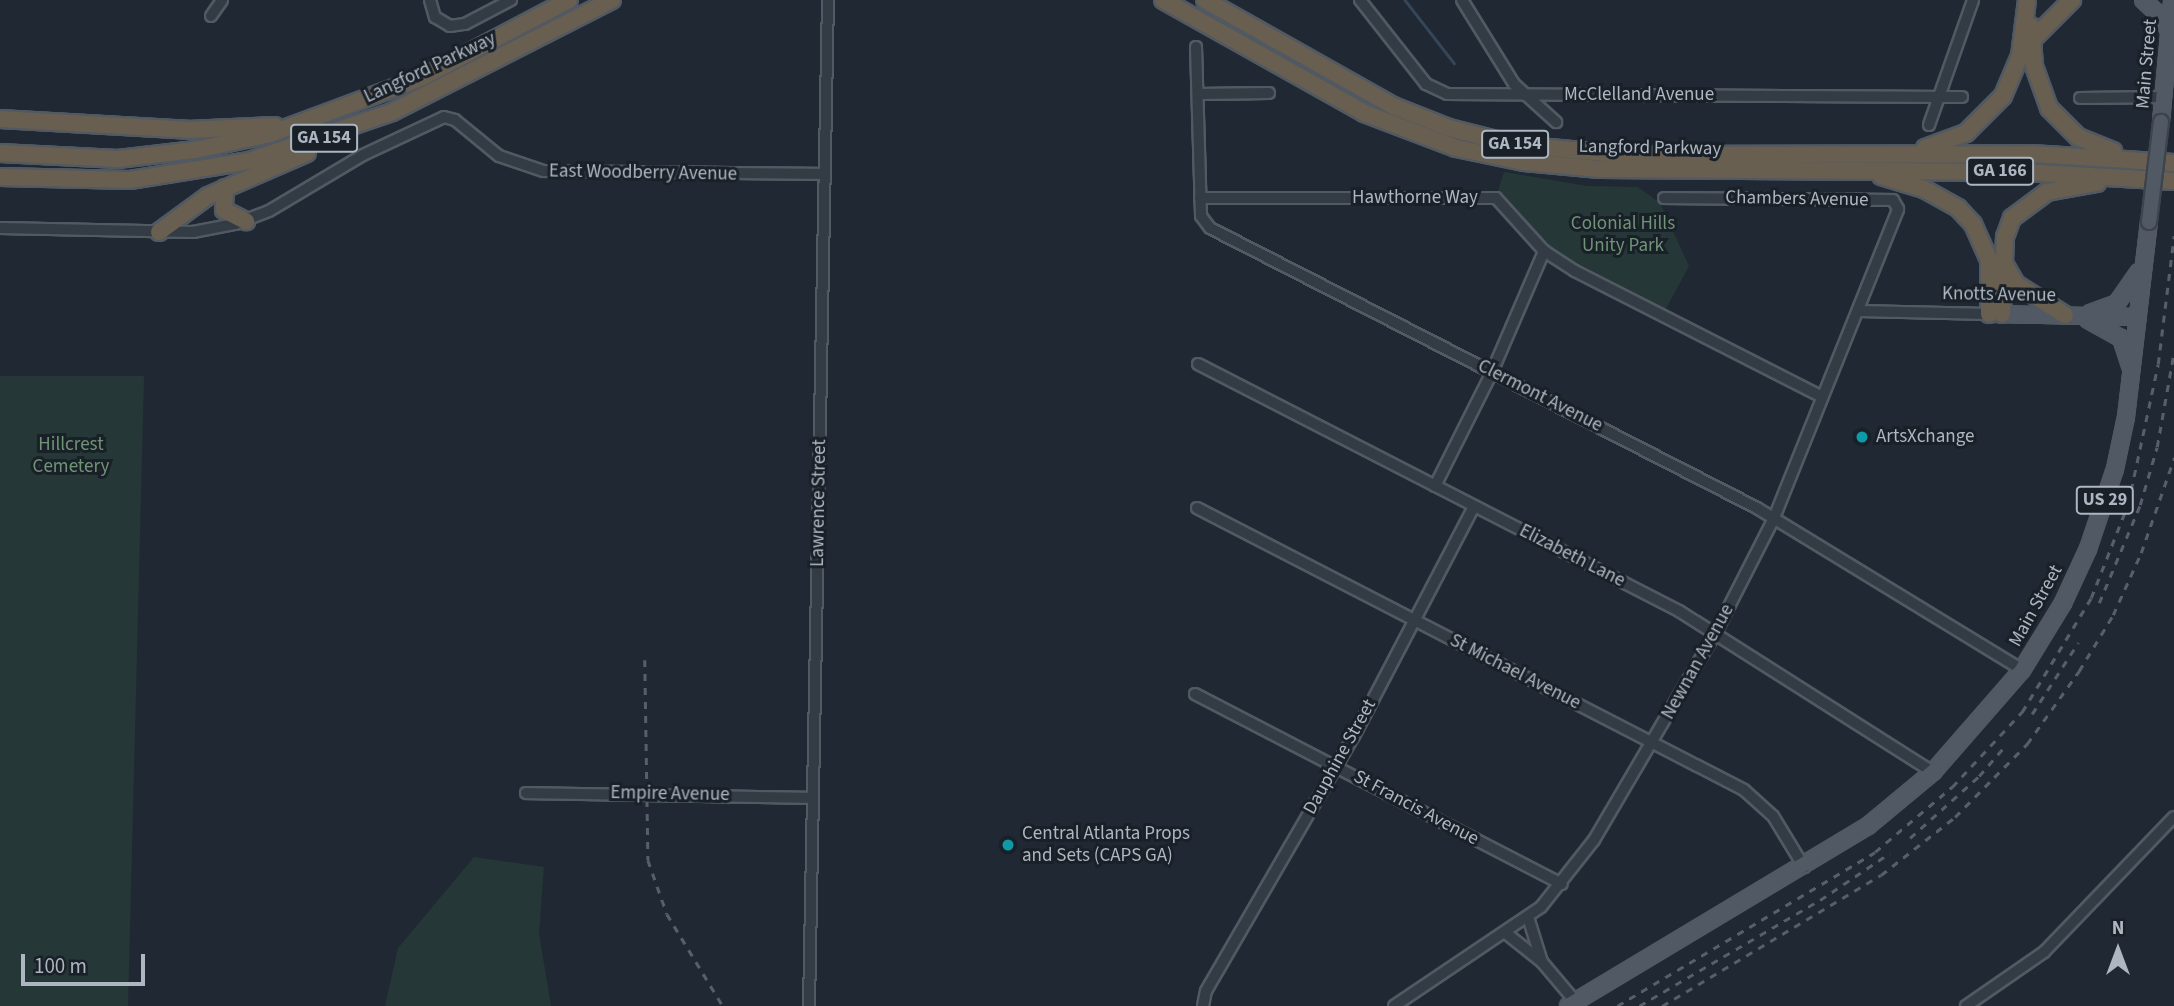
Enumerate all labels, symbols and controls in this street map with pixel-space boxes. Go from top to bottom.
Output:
street label: Main Street [2132,18,2162,110]
street label: Langford Parkway [361,28,499,108]
street label: McClelland Avenue [1564,84,1714,106]
road number: GA 154 [289,124,359,153]
road number: GA 154 [1480,130,1550,159]
street label: Langford Parkway [1579,135,1721,161]
road number: GA 166 [1965,156,2035,186]
street label: East Woodberry Avenue [549,160,737,186]
street label: Chambers Avenue [1725,186,1869,212]
street label: Hawthorne Way [1352,187,1478,209]
park label: Colonial Hills Unity Park [1571,213,1675,257]
street label: Knotts Avenue [1942,283,2056,307]
street label: Clermont Avenue [1474,355,1606,437]
place label: ArtsXchange [1876,426,1974,448]
marker: ArtsXchange [1854,429,1870,445]
park label: Hillcrest Cemetery [33,434,109,478]
street label: Lawrence Street [806,439,832,567]
road number: US 29 [2075,486,2135,514]
street label: Elizabeth Lane [1515,520,1629,592]
street label: Main Street [2004,561,2068,651]
street label: Newnan Avenue [1657,600,1739,724]
street label: St Michael Avenue [1446,629,1584,715]
street label: Dauphine Street [1299,695,1381,819]
street label: St Francis Avenue [1349,765,1483,851]
street label: Empire Avenue [610,782,730,806]
place label: Central Atlanta Props and Sets (CAPS GA) [1022,823,1190,867]
marker: Central Atlanta Props and Sets (CAPS GA) [1000,837,1016,853]
north arrow [2083,915,2153,985]
text: N [2112,915,2124,942]
scale bar [24,940,149,984]
text: 100 m [34,951,87,981]

